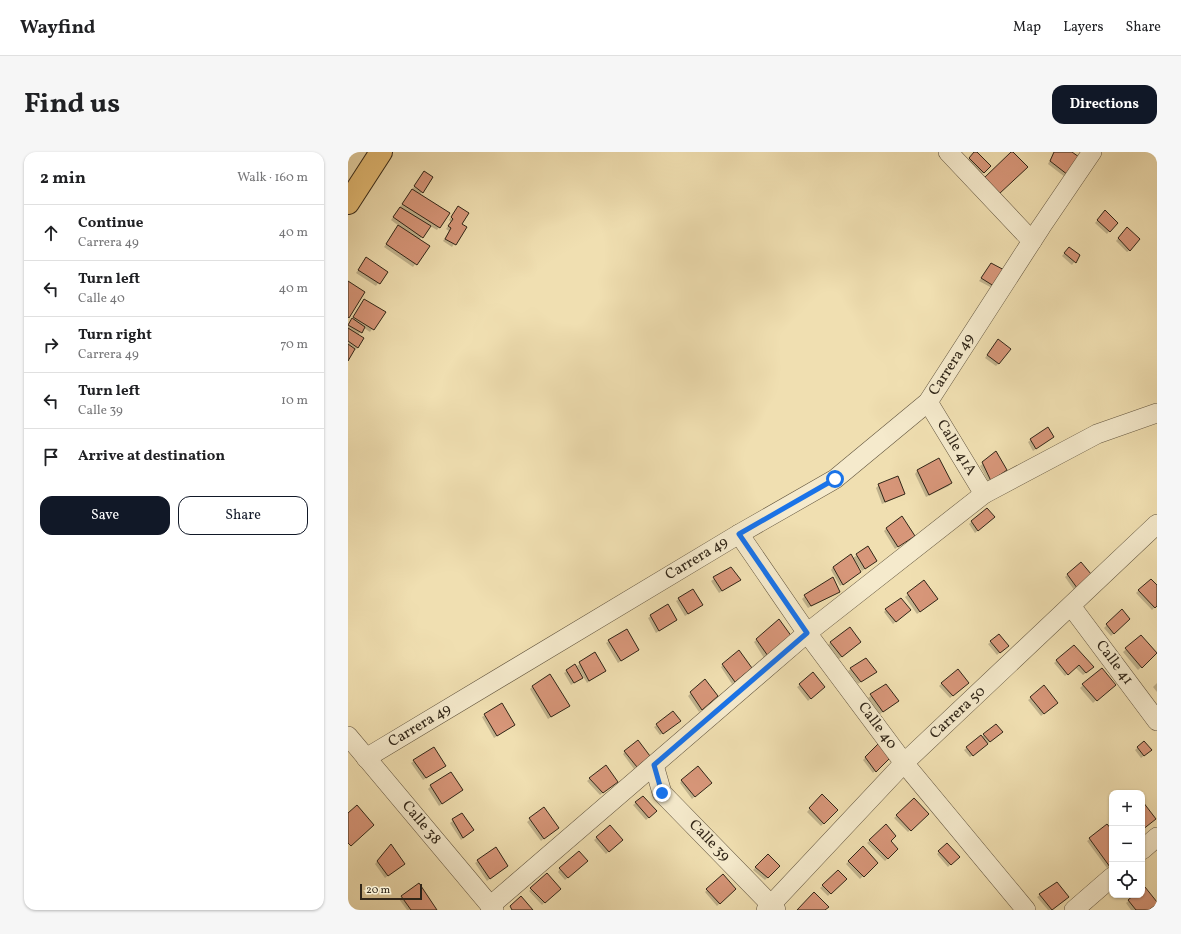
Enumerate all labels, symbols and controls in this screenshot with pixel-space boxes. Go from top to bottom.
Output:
text: Wayfind [20,15,95,41]
text: Map [1013,18,1041,37]
text: Layers [1063,18,1103,37]
text: Share [1125,18,1161,37]
text: Find us [24,85,120,124]
button: Directions [1052,85,1157,124]
text: 2 min [40,167,86,190]
text: Walk · 160 m [237,169,308,187]
text: Continue [78,213,143,234]
icon: ahead [40,222,62,244]
text: 40 m [279,224,308,242]
text: Carrera 49 [78,234,139,252]
text: Turn left [78,269,140,290]
icon: left [40,278,62,300]
text: 40 m [279,280,308,298]
text: Calle 40 [78,290,125,308]
text: Turn right [78,325,152,346]
street label: Carrera 49 [924,330,980,400]
icon: right [40,334,62,356]
text: 70 m [280,336,308,354]
text: Carrera 49 [78,346,139,364]
text: Turn left [78,381,140,402]
icon: left [40,390,62,412]
text: 10 m [281,392,308,410]
text: Calle 39 [78,402,123,420]
street label: Calle 41A [931,416,981,480]
icon: arrive [40,446,62,468]
text: Arrive at destination [78,446,225,467]
route start [826,470,844,488]
button: Save [40,496,170,535]
button: Share [178,496,308,535]
street label: Carrera 49 [662,532,733,586]
street label: Calle 41 [1090,636,1138,690]
street label: Carrera 50 [925,682,991,744]
street label: Calle 40 [852,698,902,754]
street label: Carrera 49 [385,699,456,753]
route end [653,784,671,802]
map controls [1109,790,1145,898]
button: + [1109,790,1145,826]
street label: Calle 38 [396,796,446,850]
street label: Calle 39 [684,815,735,867]
button: − [1109,826,1145,862]
button: locate [1109,862,1145,898]
scale bar [360,882,422,901]
text: 20 m [366,883,390,898]

